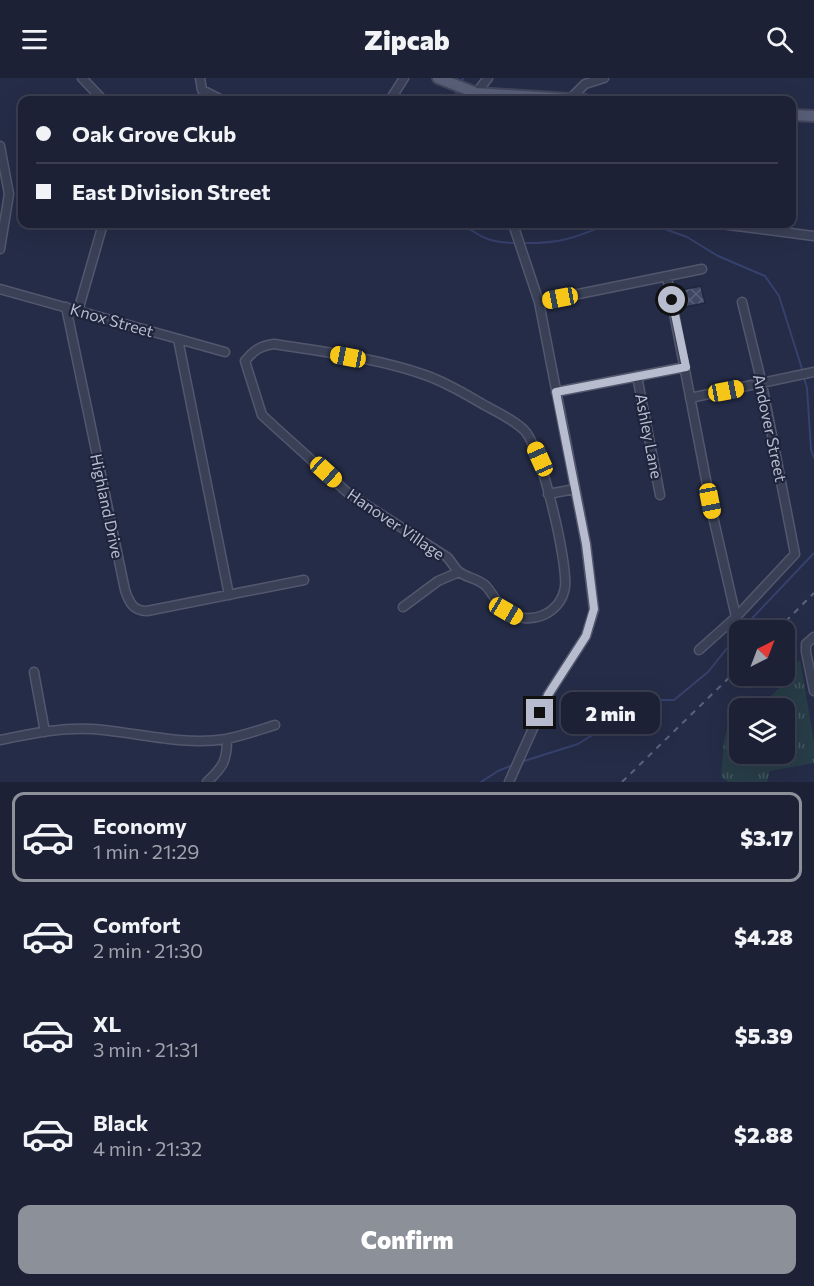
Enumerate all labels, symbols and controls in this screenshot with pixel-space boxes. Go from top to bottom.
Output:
icon: menu [18,23,51,56]
text: Zipcab [364,23,450,56]
icon: search [763,23,796,56]
text: Oak Grove Ckub [72,120,236,147]
text: East Division Street [72,178,271,205]
car [541,286,579,310]
route start [658,286,685,313]
street label: Knox Street [68,299,156,341]
car [329,345,367,369]
street label: Andover Street [750,372,791,484]
car [707,379,745,403]
street label: Ashley Lane [632,392,667,480]
car [524,439,556,479]
street label: Highland Drive [87,452,128,560]
car [307,453,345,491]
car [698,482,722,520]
street label: Hanover Village [344,484,449,563]
car [486,594,526,628]
north arrow [729,620,795,686]
map controls [729,620,795,764]
callout: 2 min [561,692,660,734]
button: layers [729,698,795,764]
route end [526,699,553,726]
text: 2 min [585,701,636,725]
icon: car [21,810,75,864]
text: Economy [93,812,187,839]
text: $3.17 [740,824,793,851]
text: 1 min · 21:29 [93,839,199,863]
icon: car [21,909,75,963]
text: Comfort [93,911,181,938]
text: $4.28 [734,923,793,950]
text: 2 min · 21:30 [93,938,203,962]
icon: car [21,1008,75,1062]
text: XL [93,1010,121,1037]
text: $5.39 [735,1022,793,1049]
text: 3 min · 21:31 [93,1037,199,1061]
icon: car [21,1107,75,1161]
text: Black [93,1109,148,1136]
text: $2.88 [734,1121,793,1148]
text: 4 min · 21:32 [93,1136,202,1160]
button: Confirm [18,1205,796,1274]

